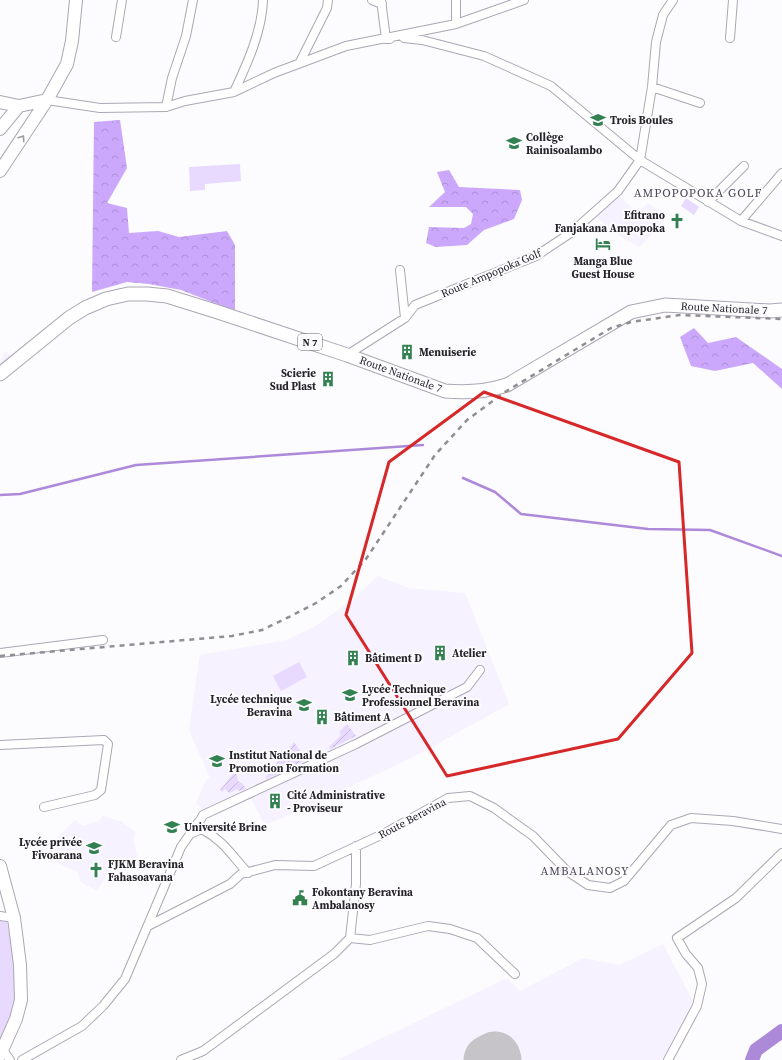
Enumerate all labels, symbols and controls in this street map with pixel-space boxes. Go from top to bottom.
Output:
school or university icon: Trois Boules [589,111,607,129]
place label: Trois Boules [610,113,673,128]
place label: Collège Rainisoalambo [526,130,602,158]
school or university icon: Collège Rainisoalambo [505,134,523,152]
one-way arrow [17,135,25,142]
district label: AMPOPOPOKA GOLF [634,185,762,201]
place label: Efitrano Fanjakana Ampopoka [555,208,665,236]
church icon: Efitrano Fanjakana Ampopoka [668,212,686,230]
hotel icon: Manga Blue Guest House [594,235,612,253]
street label: Route Ampopoka Golf [439,245,545,301]
place label: Manga Blue Guest House [572,254,635,282]
street label: Route Nationale 7 [680,299,768,318]
road number: N 7 [298,334,322,350]
building icon: Menuiserie [398,343,416,361]
place label: Menuiserie [419,345,476,360]
street label: Route Nationale 7 [357,353,445,397]
place label: Scierie Sud Plast [270,366,317,394]
building icon: Scierie Sud Plast [319,370,337,388]
building icon: Atelier [431,644,449,662]
place label: Atelier [452,646,487,661]
building icon: Bâtiment D [344,649,362,667]
place label: Bâtiment D [365,651,422,666]
place label: Lycée Technique Professionnel Beravina [362,682,480,710]
school or university icon: Lycée Technique Professionnel Beravina [341,686,359,704]
place label: Lycée technique Beravina [210,692,292,720]
school or university icon: Lycée technique Beravina [295,696,313,714]
building icon: Bâtiment A [313,708,331,726]
place label: Bâtiment A [334,710,391,725]
place label: Institut National de Promotion Formation [229,748,339,776]
school or university icon: Institut National de Promotion Formation [208,752,226,770]
place label: Cité Administrative - Proviseur [287,788,385,816]
building icon: Cité Administrative - Proviseur [266,792,284,810]
street label: Route Beravina [376,794,449,843]
school or university icon: Université Brine [163,818,181,836]
place label: Université Brine [184,820,267,835]
place label: Lycée privée Fivoarana [19,835,82,863]
school or university icon: Lycée privée Fivoarana [85,839,103,857]
place label: FJKM Beravina Fahasoavana [108,857,184,885]
church icon: FJKM Beravina Fahasoavana [87,861,105,879]
district label: AMBALANOSY [540,863,630,879]
place label: Fokontany Beravina Ambalanosy [312,885,413,913]
public building icon: Fokontany Beravina Ambalanosy [291,889,309,907]

